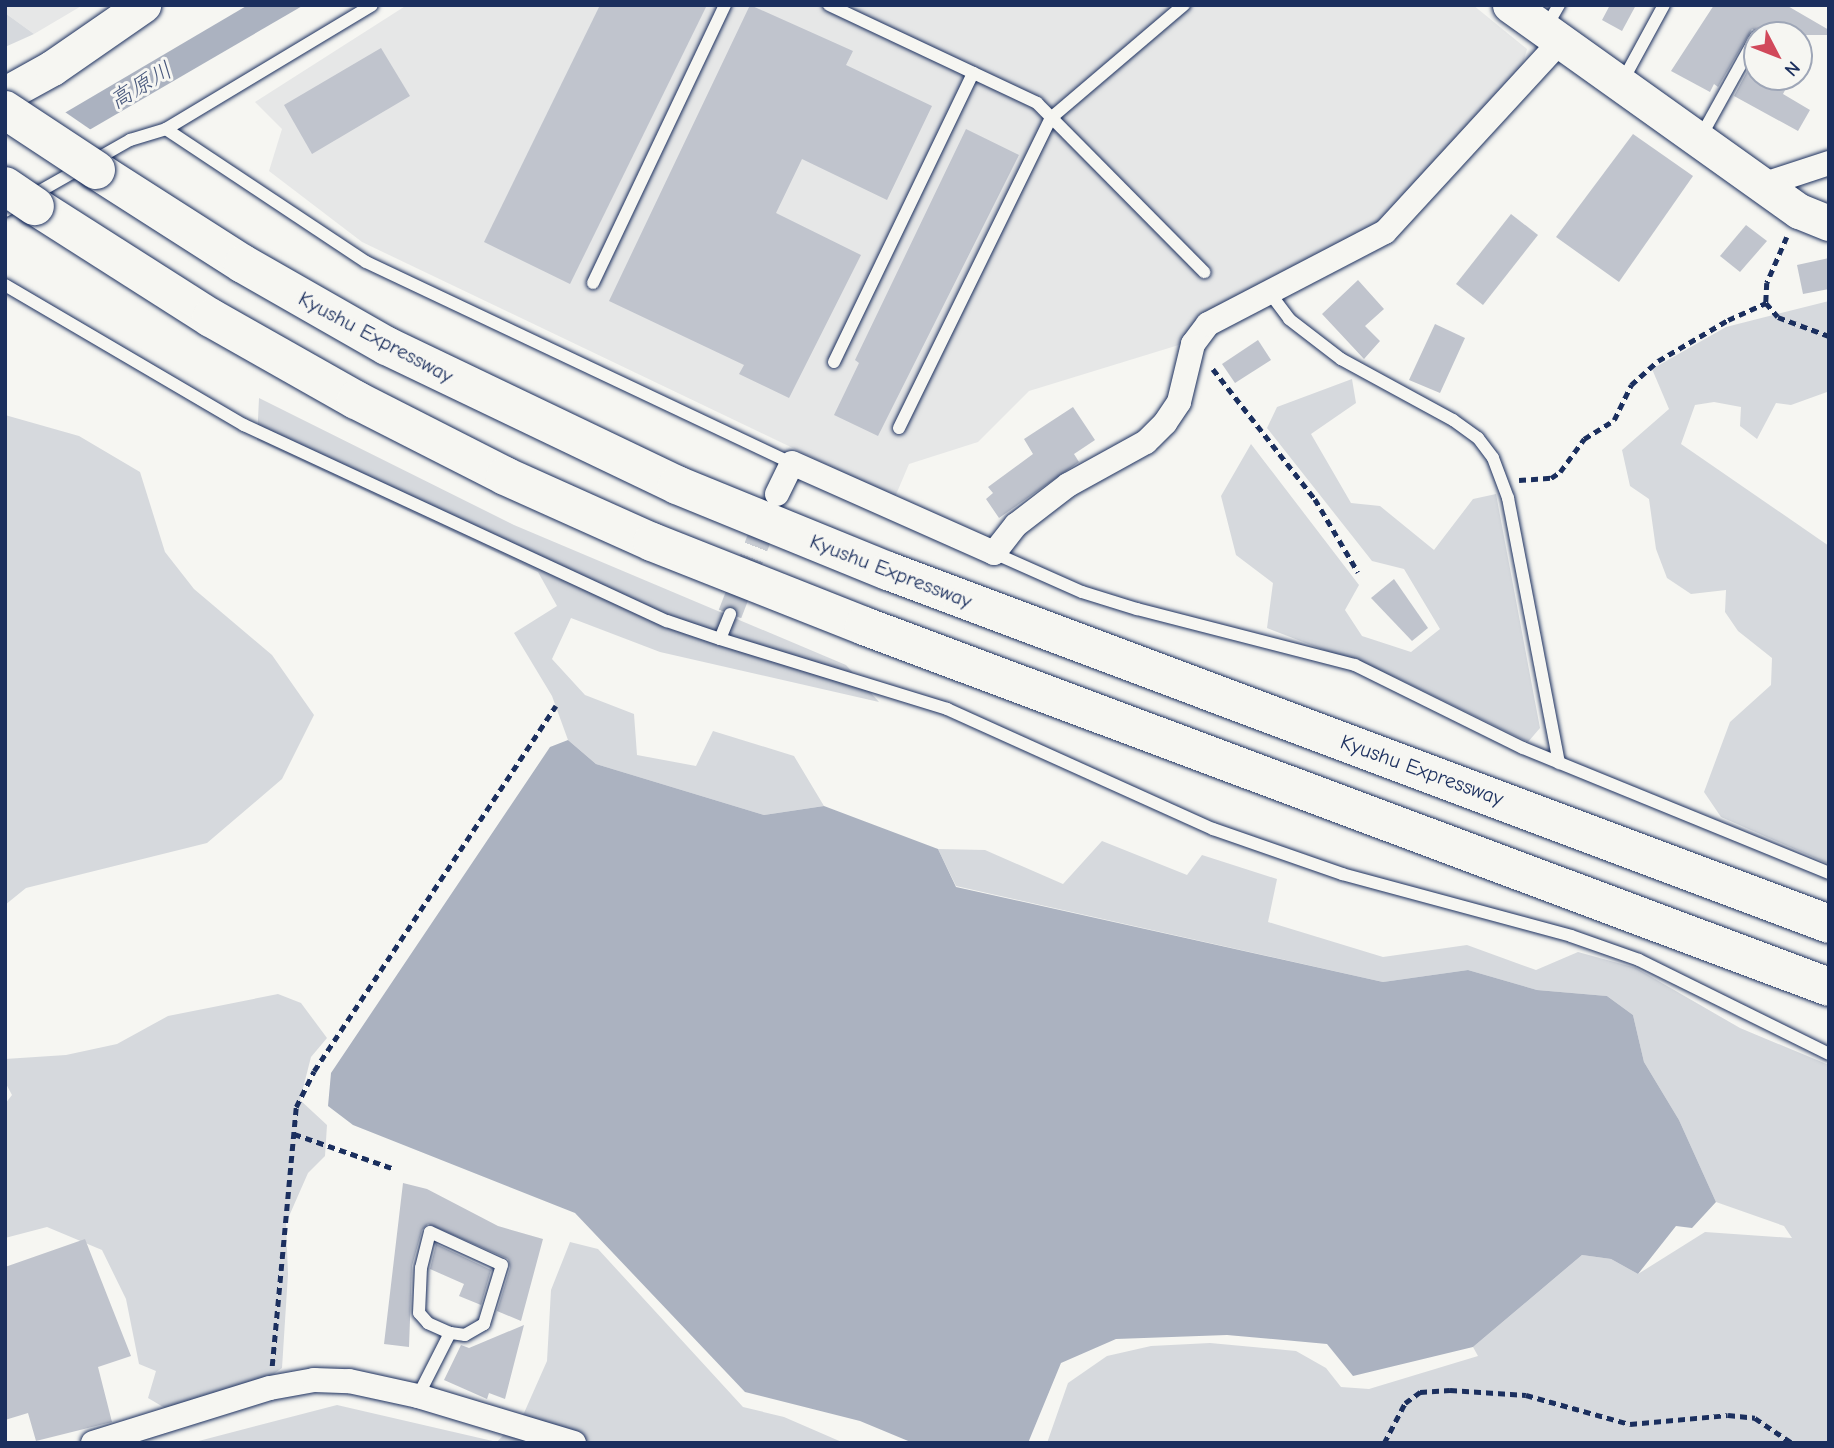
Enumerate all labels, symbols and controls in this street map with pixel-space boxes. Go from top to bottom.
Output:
north arrow [1743,21,1813,91]
water label: 高原川 [104,56,178,116]
text: N [1780,57,1804,81]
street label: Kyushu Expressway [294,286,458,388]
street label: Kyushu Expressway [806,528,976,614]
street label: Kyushu Expressway [1337,729,1507,811]

